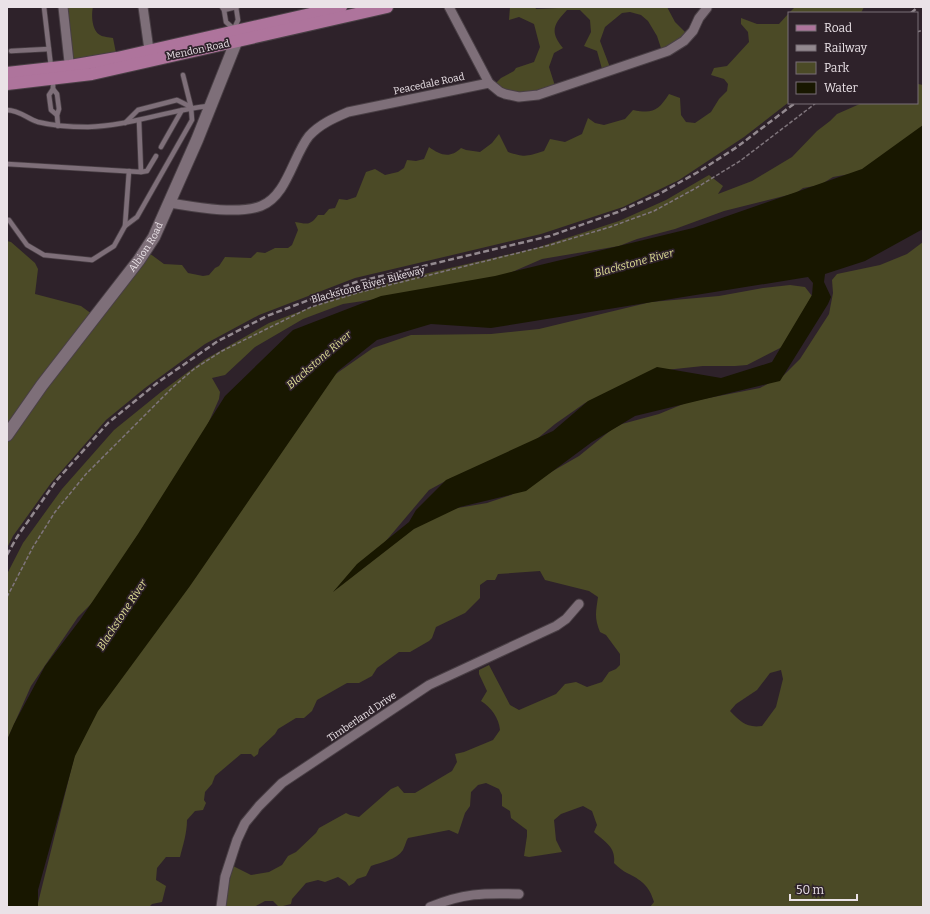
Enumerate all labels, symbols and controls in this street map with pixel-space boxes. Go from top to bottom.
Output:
legend [788,12,918,104]
text: Road [824,21,852,35]
street label: Mendon Road [165,37,231,63]
text: Railway [824,41,868,55]
text: Park [824,61,850,75]
street label: Peacedale Road [392,71,466,97]
text: Water [824,81,859,95]
street label: Albion Road [126,220,166,274]
water label: Blackstone River [593,246,676,280]
street label: Blackstone River Bikeway [310,264,427,306]
water label: Blackstone River [284,328,354,392]
water label: Blackstone River [94,577,150,653]
street label: Timberland Drive [325,689,399,745]
scale bar [790,876,857,902]
text: 50 m [796,883,825,897]

